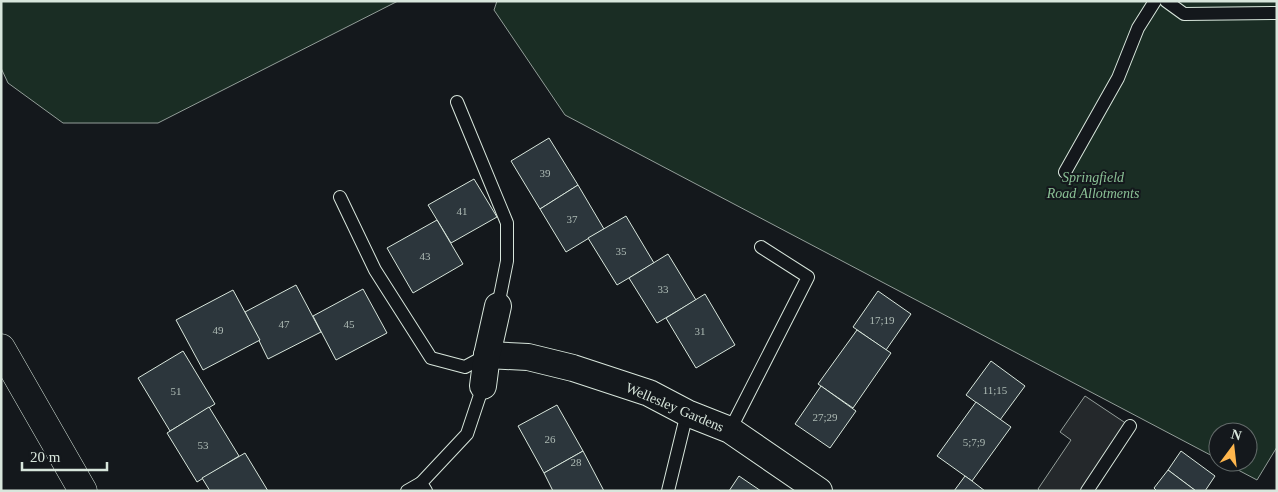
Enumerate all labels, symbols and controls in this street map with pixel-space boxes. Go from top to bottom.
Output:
house number: 39 [540,167,551,179]
park label: Springfield Road Allotments [1046,170,1140,201]
house number: 41 [457,205,468,217]
house number: 37 [567,213,578,225]
house number: 35 [616,245,627,257]
house number: 43 [420,250,431,262]
house number: 33 [658,283,669,295]
house number: 17;19 [869,314,895,326]
house number: 47 [279,318,290,330]
house number: 45 [344,318,355,330]
house number: 49 [213,324,224,336]
house number: 31 [695,325,706,337]
street label: Wellesley Gardens [624,380,726,435]
house number: 11;15 [983,384,1008,396]
house number: 51 [171,385,182,397]
house number: 27;29 [812,411,838,423]
north arrow [1208,422,1258,472]
text: N [1229,426,1243,443]
house number: 26 [545,433,556,445]
house number: 5;7;9 [963,436,986,448]
house number: 53 [198,439,209,451]
scale bar [22,440,108,472]
text: 20 m [30,449,61,465]
house number: 28 [571,456,582,468]

